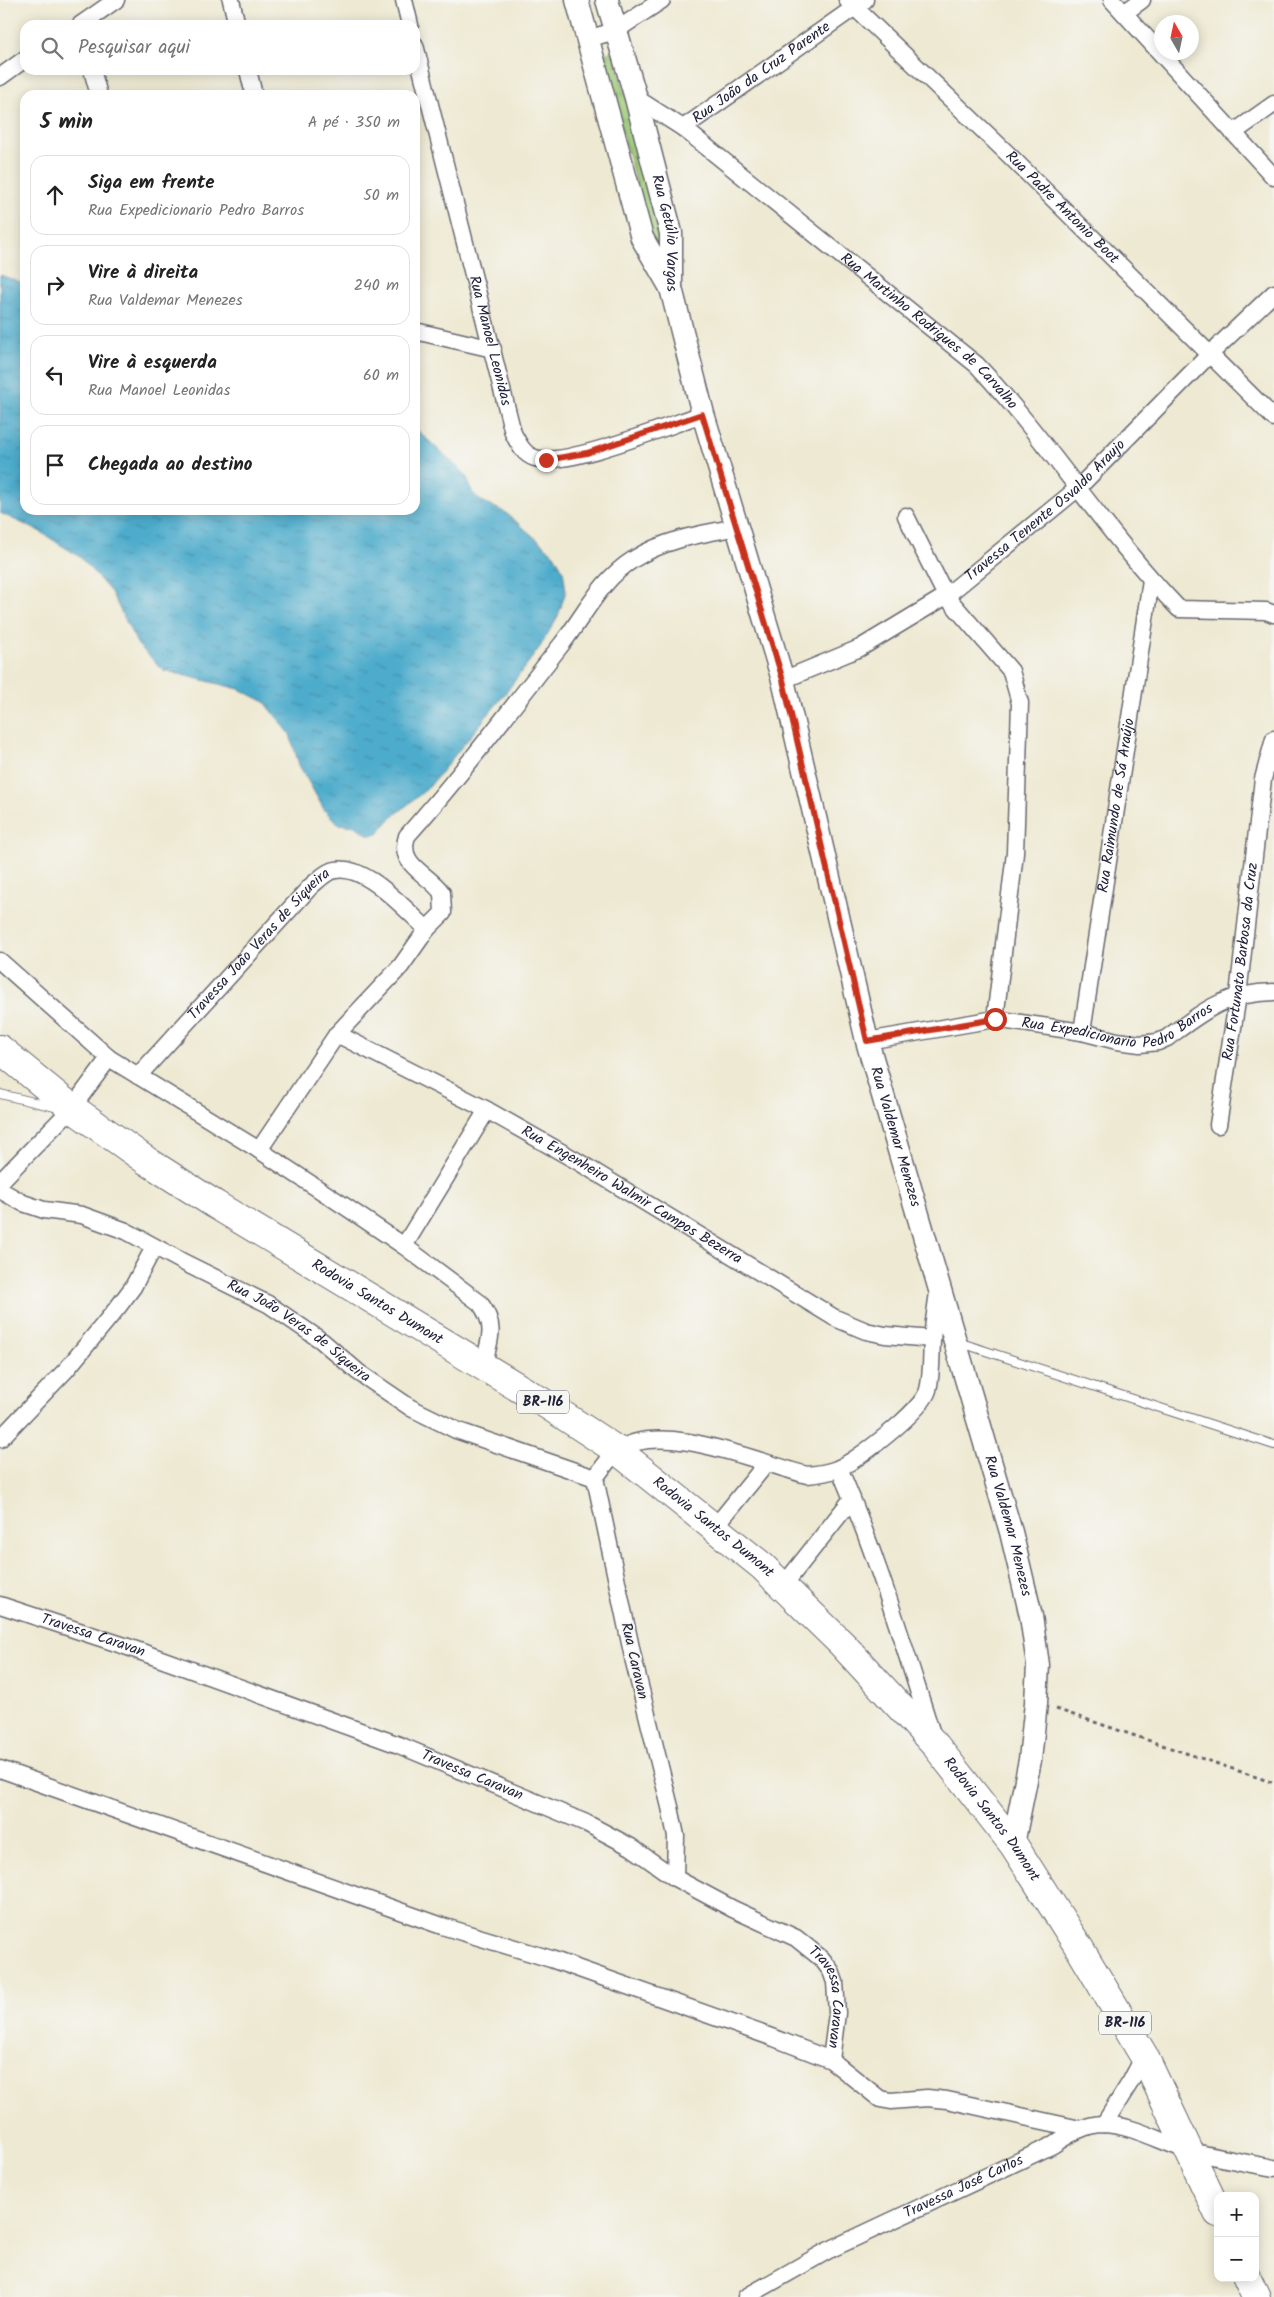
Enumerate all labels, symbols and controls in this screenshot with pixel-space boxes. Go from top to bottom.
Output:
street label: Rua João da Cruz Parente [687,15,836,130]
north arrow [1154,15,1199,60]
search box [20,20,420,75]
text: Pesquisar aqui [78,33,190,63]
icon: search [38,34,66,62]
text: 5 min [40,106,93,139]
text: A pé · 350 m [308,110,400,135]
street label: Rua Padre Antonio Boot [999,145,1125,270]
text: Siga em frente [88,168,215,198]
street label: Rua Getúlio Vargas [644,172,684,295]
icon: ahead [41,181,69,209]
text: 50 m [363,183,399,208]
text: Rua Expedicionario Pedro Barros [88,198,304,223]
street label: Rua Martinho Rodrigues de Carvalho [835,247,1024,415]
text: Vire à direita [88,258,198,288]
icon: right [41,271,69,299]
text: 240 m [354,273,399,298]
street label: Rua Manoel Leonidas [462,273,518,409]
text: Rua Valdemar Menezes [88,288,243,313]
text: Vire à esquerda [88,348,217,378]
icon: left [41,361,69,389]
text: 60 m [363,363,399,388]
text: Rua Manoel Leonidas [88,378,230,403]
street label: Travessa Tenente Osvaldo Araujo [960,434,1132,588]
route end [535,449,558,472]
text: Chegada ao destino [88,450,253,480]
icon: arrive [41,451,69,479]
street label: Rua Raimundo de Sá Araújo [1091,717,1142,895]
street label: Rua Fortunato Barbosa da Cruz [1216,861,1265,1062]
street label: Travessa João Veras de Siqueira [182,862,335,1026]
street label: Rua Expedicionario Pedro Barros [1020,997,1218,1056]
route start [984,1008,1007,1031]
street label: Rua Valdemar Menezes [863,1064,927,1210]
street label: Rua Engenheiro Walmir Campos Bezerra [517,1120,747,1271]
street label: Rodovia Santos Dumont [307,1253,448,1351]
street label: Rua João Veras de Siqueira [223,1273,375,1389]
road number: BR-116 [517,1390,569,1414]
street label: Rua Valdemar Menezes [977,1452,1038,1599]
street label: Rodovia Santos Dumont [647,1471,780,1584]
street label: Travessa Caravan [38,1607,149,1664]
street label: Rua Caravan [613,1620,655,1702]
street label: Travessa Caravan [417,1744,527,1807]
street label: Rodovia Santos Dumont [937,1752,1046,1887]
street label: Travessa Caravan [803,1940,849,2050]
road number: BR-116 [1099,2012,1151,2035]
street label: Travessa José Carlos [900,2148,1028,2225]
map controls [1214,2192,1259,2282]
button: + [1214,2192,1259,2237]
button: − [1214,2237,1259,2282]

